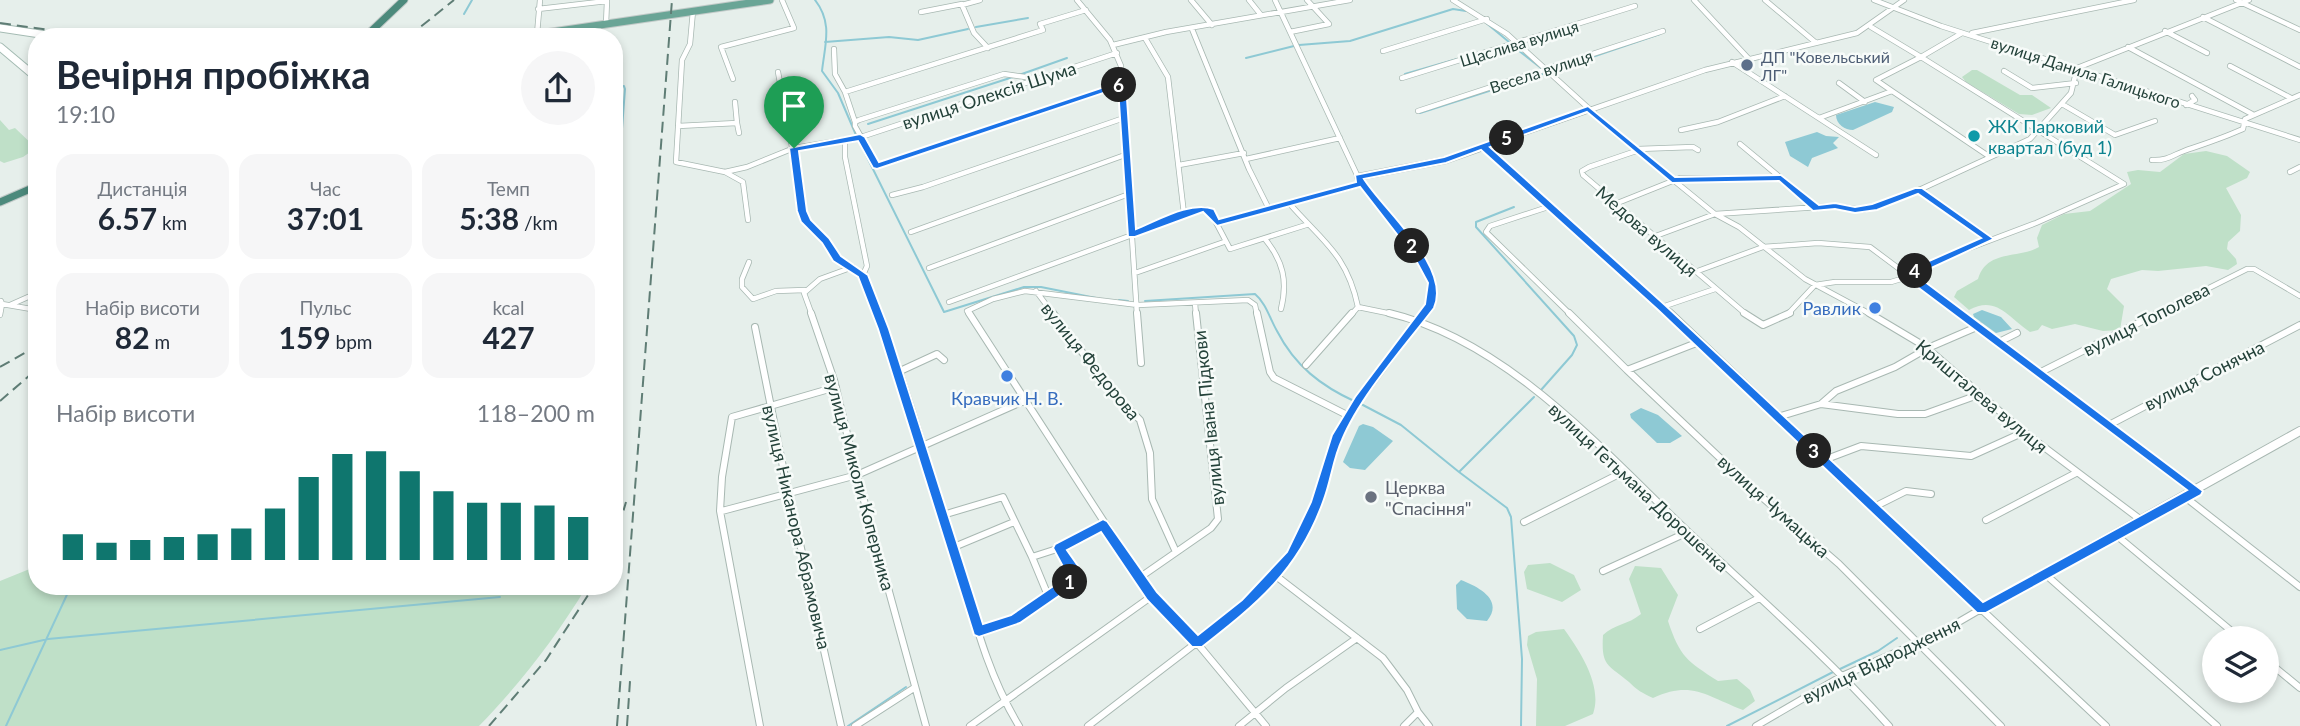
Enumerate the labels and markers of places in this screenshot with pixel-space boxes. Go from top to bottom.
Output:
place label: ДП "Ковельський ЛГ" [1760,47,1890,84]
marker: ДП "Ковельський ЛГ" [1739,57,1755,73]
pin: 6 [1102,68,1136,102]
pin [764,76,824,148]
place label: ЖК Парковий квартал (буд 1) [1988,115,2112,158]
pin: 5 [1490,120,1524,156]
marker: ЖК Парковий квартал (буд 1) [1966,128,1982,144]
pin: 2 [1394,229,1430,264]
pin: 4 [1898,254,1932,288]
place label: Равлик [1802,297,1862,319]
marker: Равлик [1867,300,1883,316]
marker: Кравчик Н. В. [999,368,1015,384]
place label: Кравчик Н. В. [951,387,1063,409]
pin: 3 [1797,434,1832,468]
place label: Церква "Спасіння" [1385,476,1471,519]
marker: Церква "Спасіння" [1363,489,1379,505]
pin: 1 [1052,564,1088,600]

